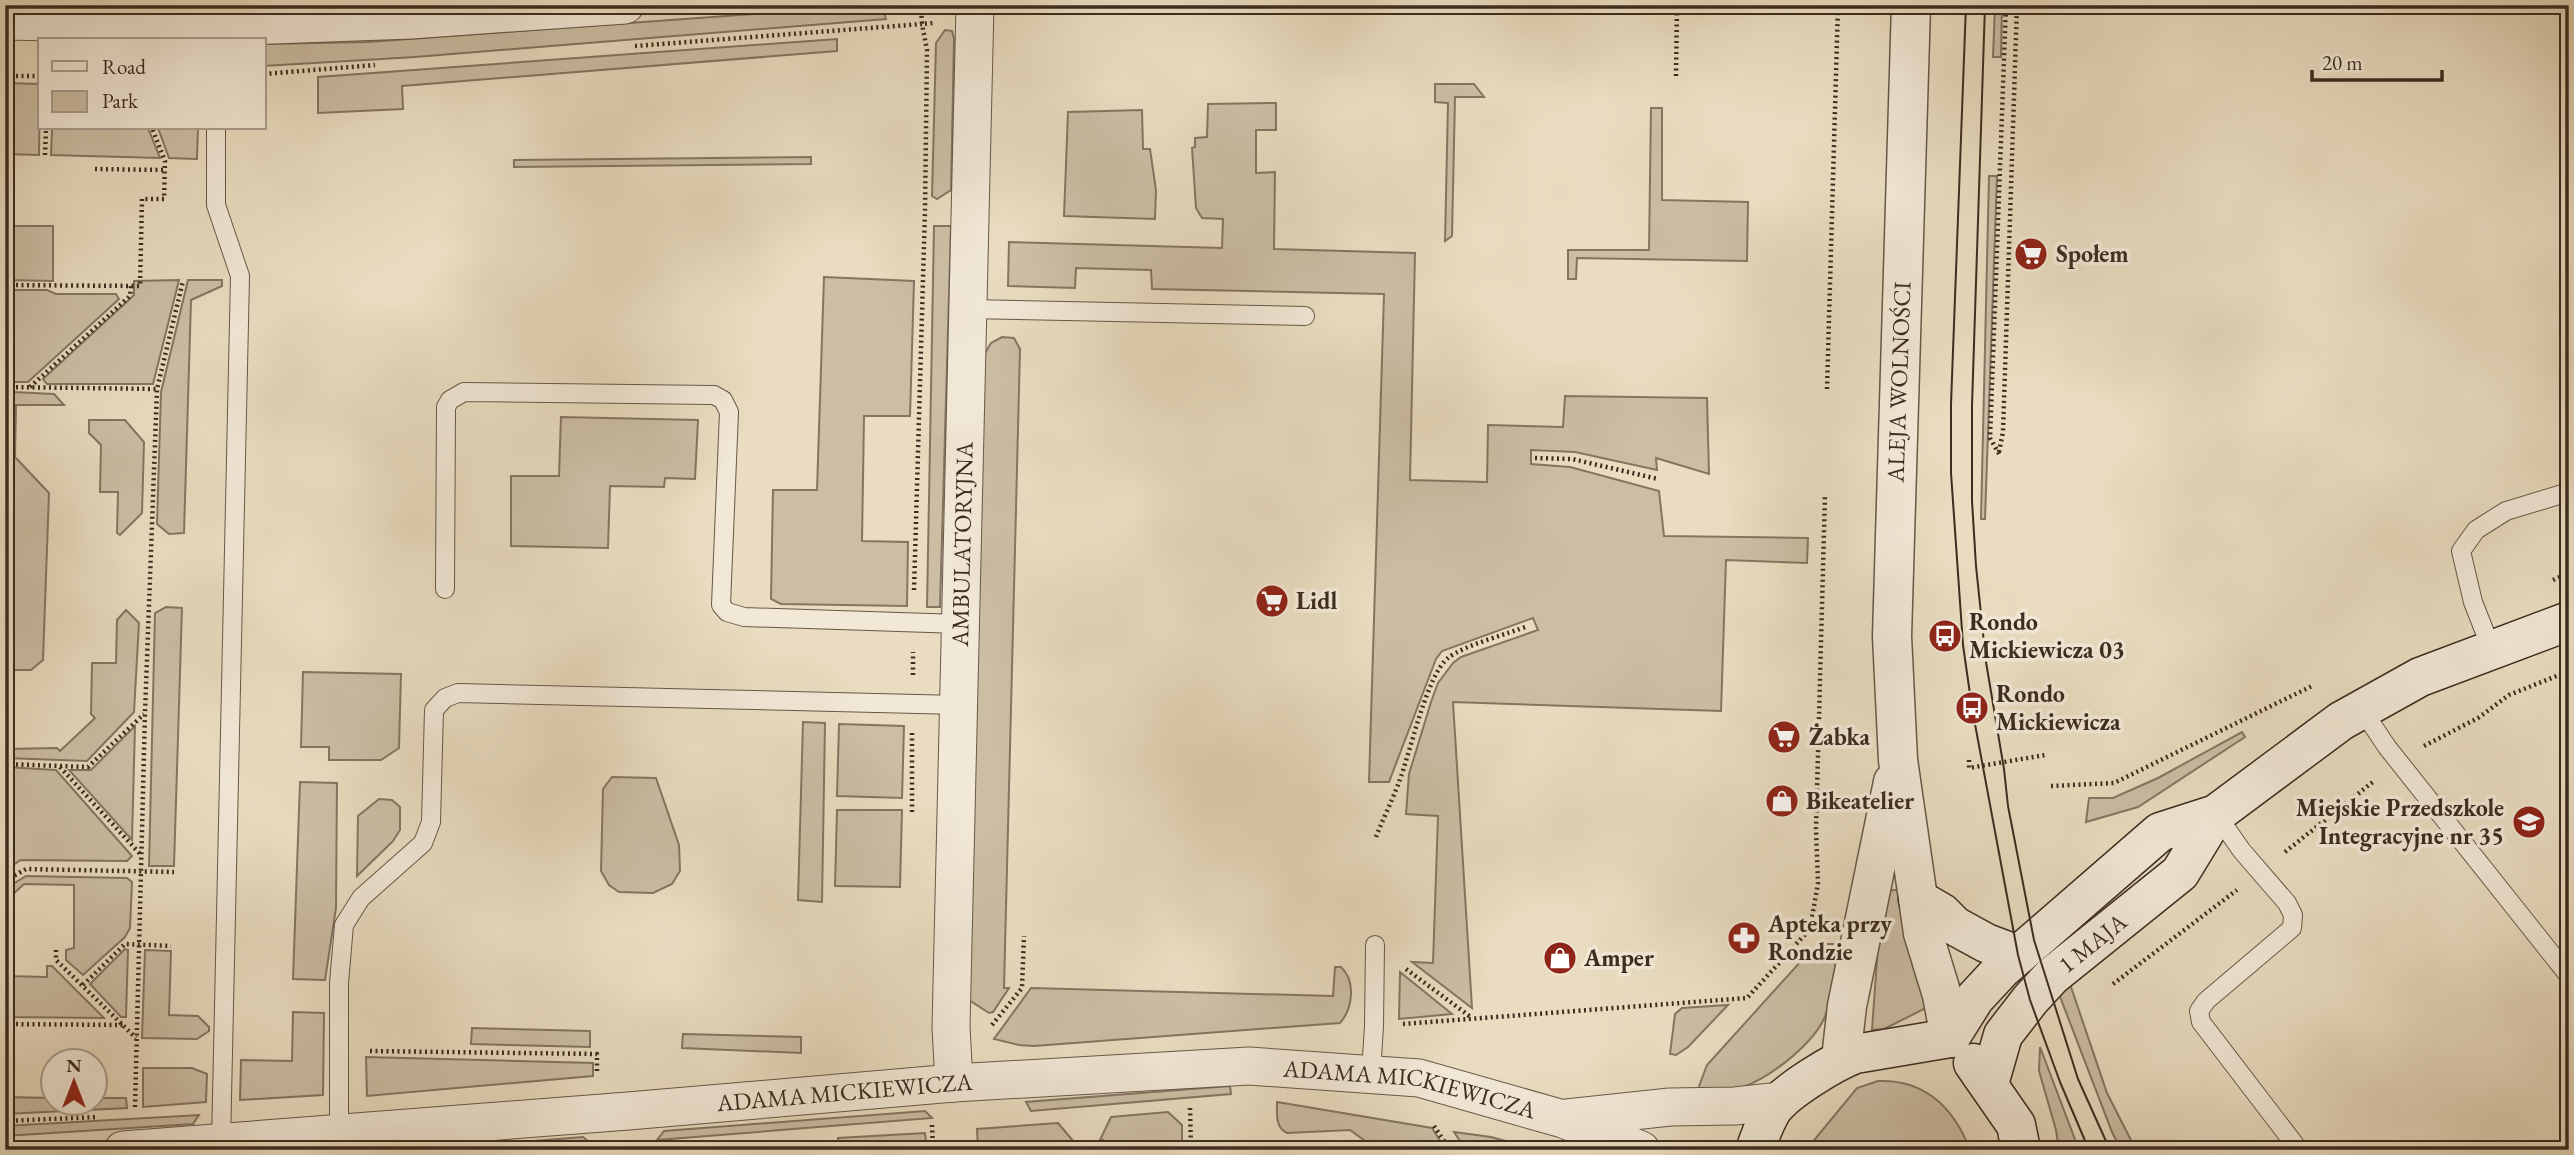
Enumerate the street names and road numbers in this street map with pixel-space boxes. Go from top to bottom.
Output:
street label: ALEJA WOLNOŚCI [1879,281,1917,484]
street label: AMBULATORYJNA [944,441,980,648]
street label: 1 MAJA [2052,906,2133,980]
street label: ADAMA MICKIEWICZA [1281,1052,1540,1126]
street label: ADAMA MICKIEWICZA [714,1066,974,1118]

